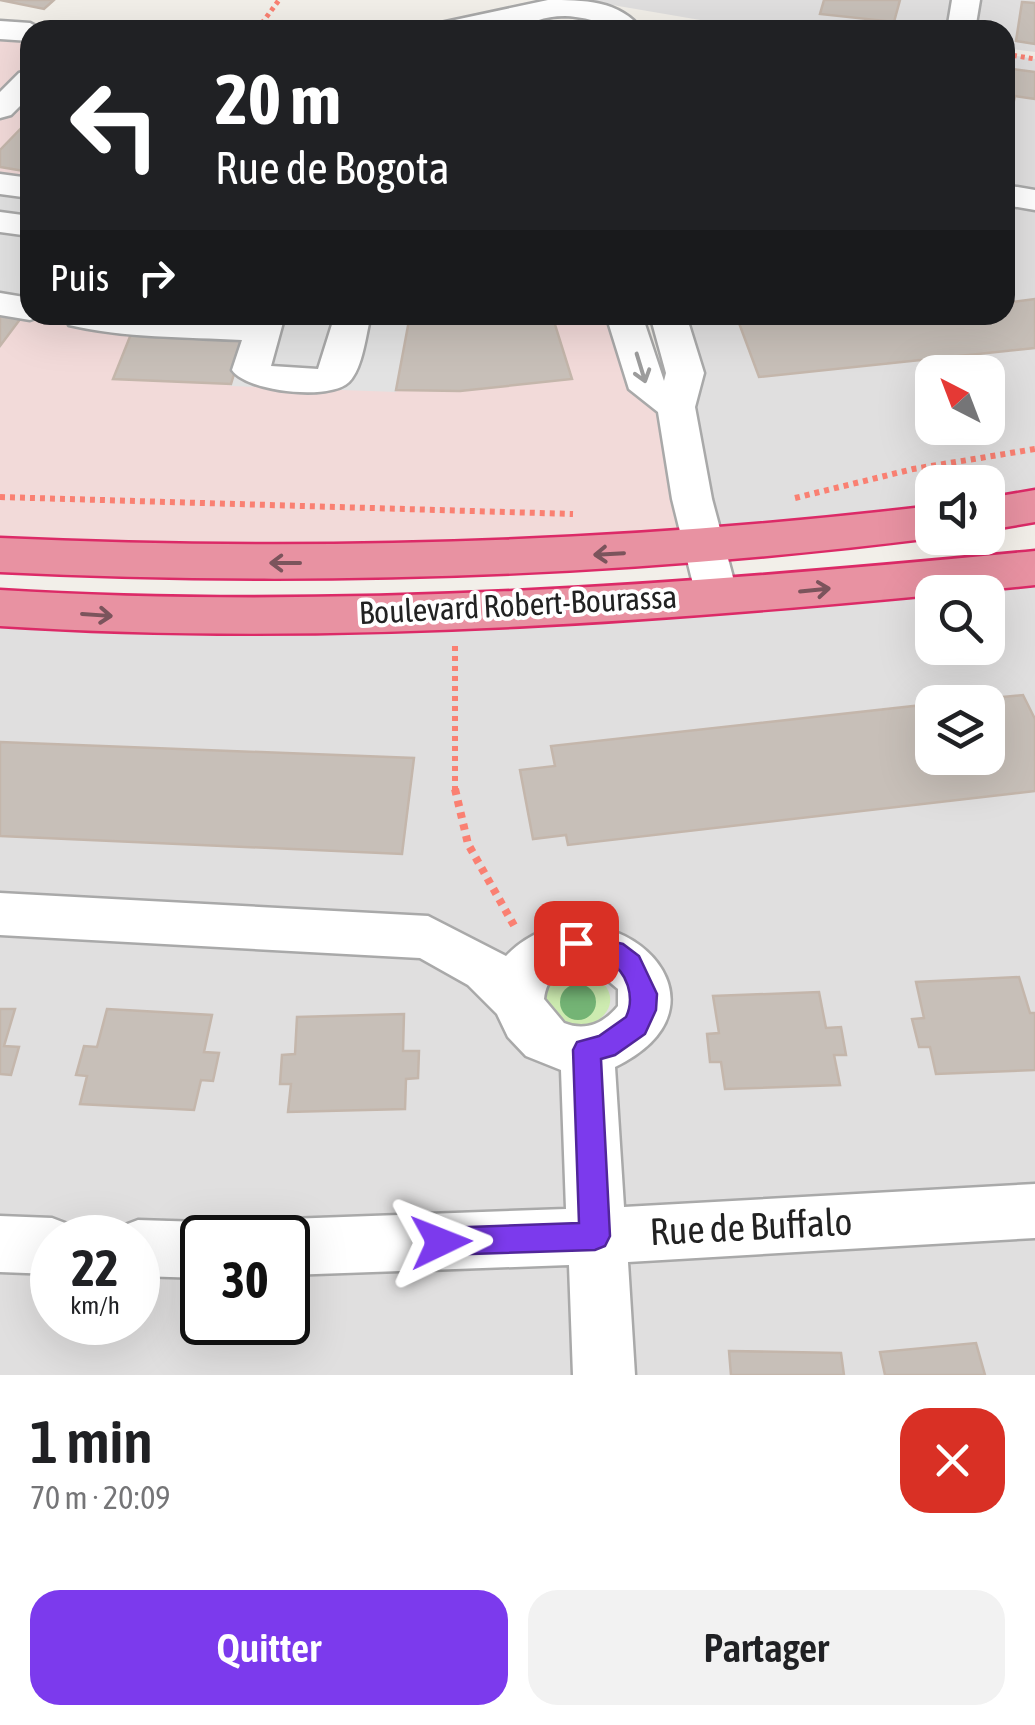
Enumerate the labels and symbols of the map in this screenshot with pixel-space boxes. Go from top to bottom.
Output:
one-way arrow [633,352,651,383]
north arrow [915,355,1005,445]
one-way arrow [594,545,626,564]
one-way arrow [269,554,302,572]
street label: Boulevard Robert-Bourassa [358,578,678,631]
one-way arrow [798,580,830,599]
one-way arrow [81,606,113,625]
pin [534,901,619,986]
position arrow [389,1190,493,1294]
street label: Rue de Buffalo [649,1200,853,1253]
speed limit sign: 30 [180,1215,310,1345]

